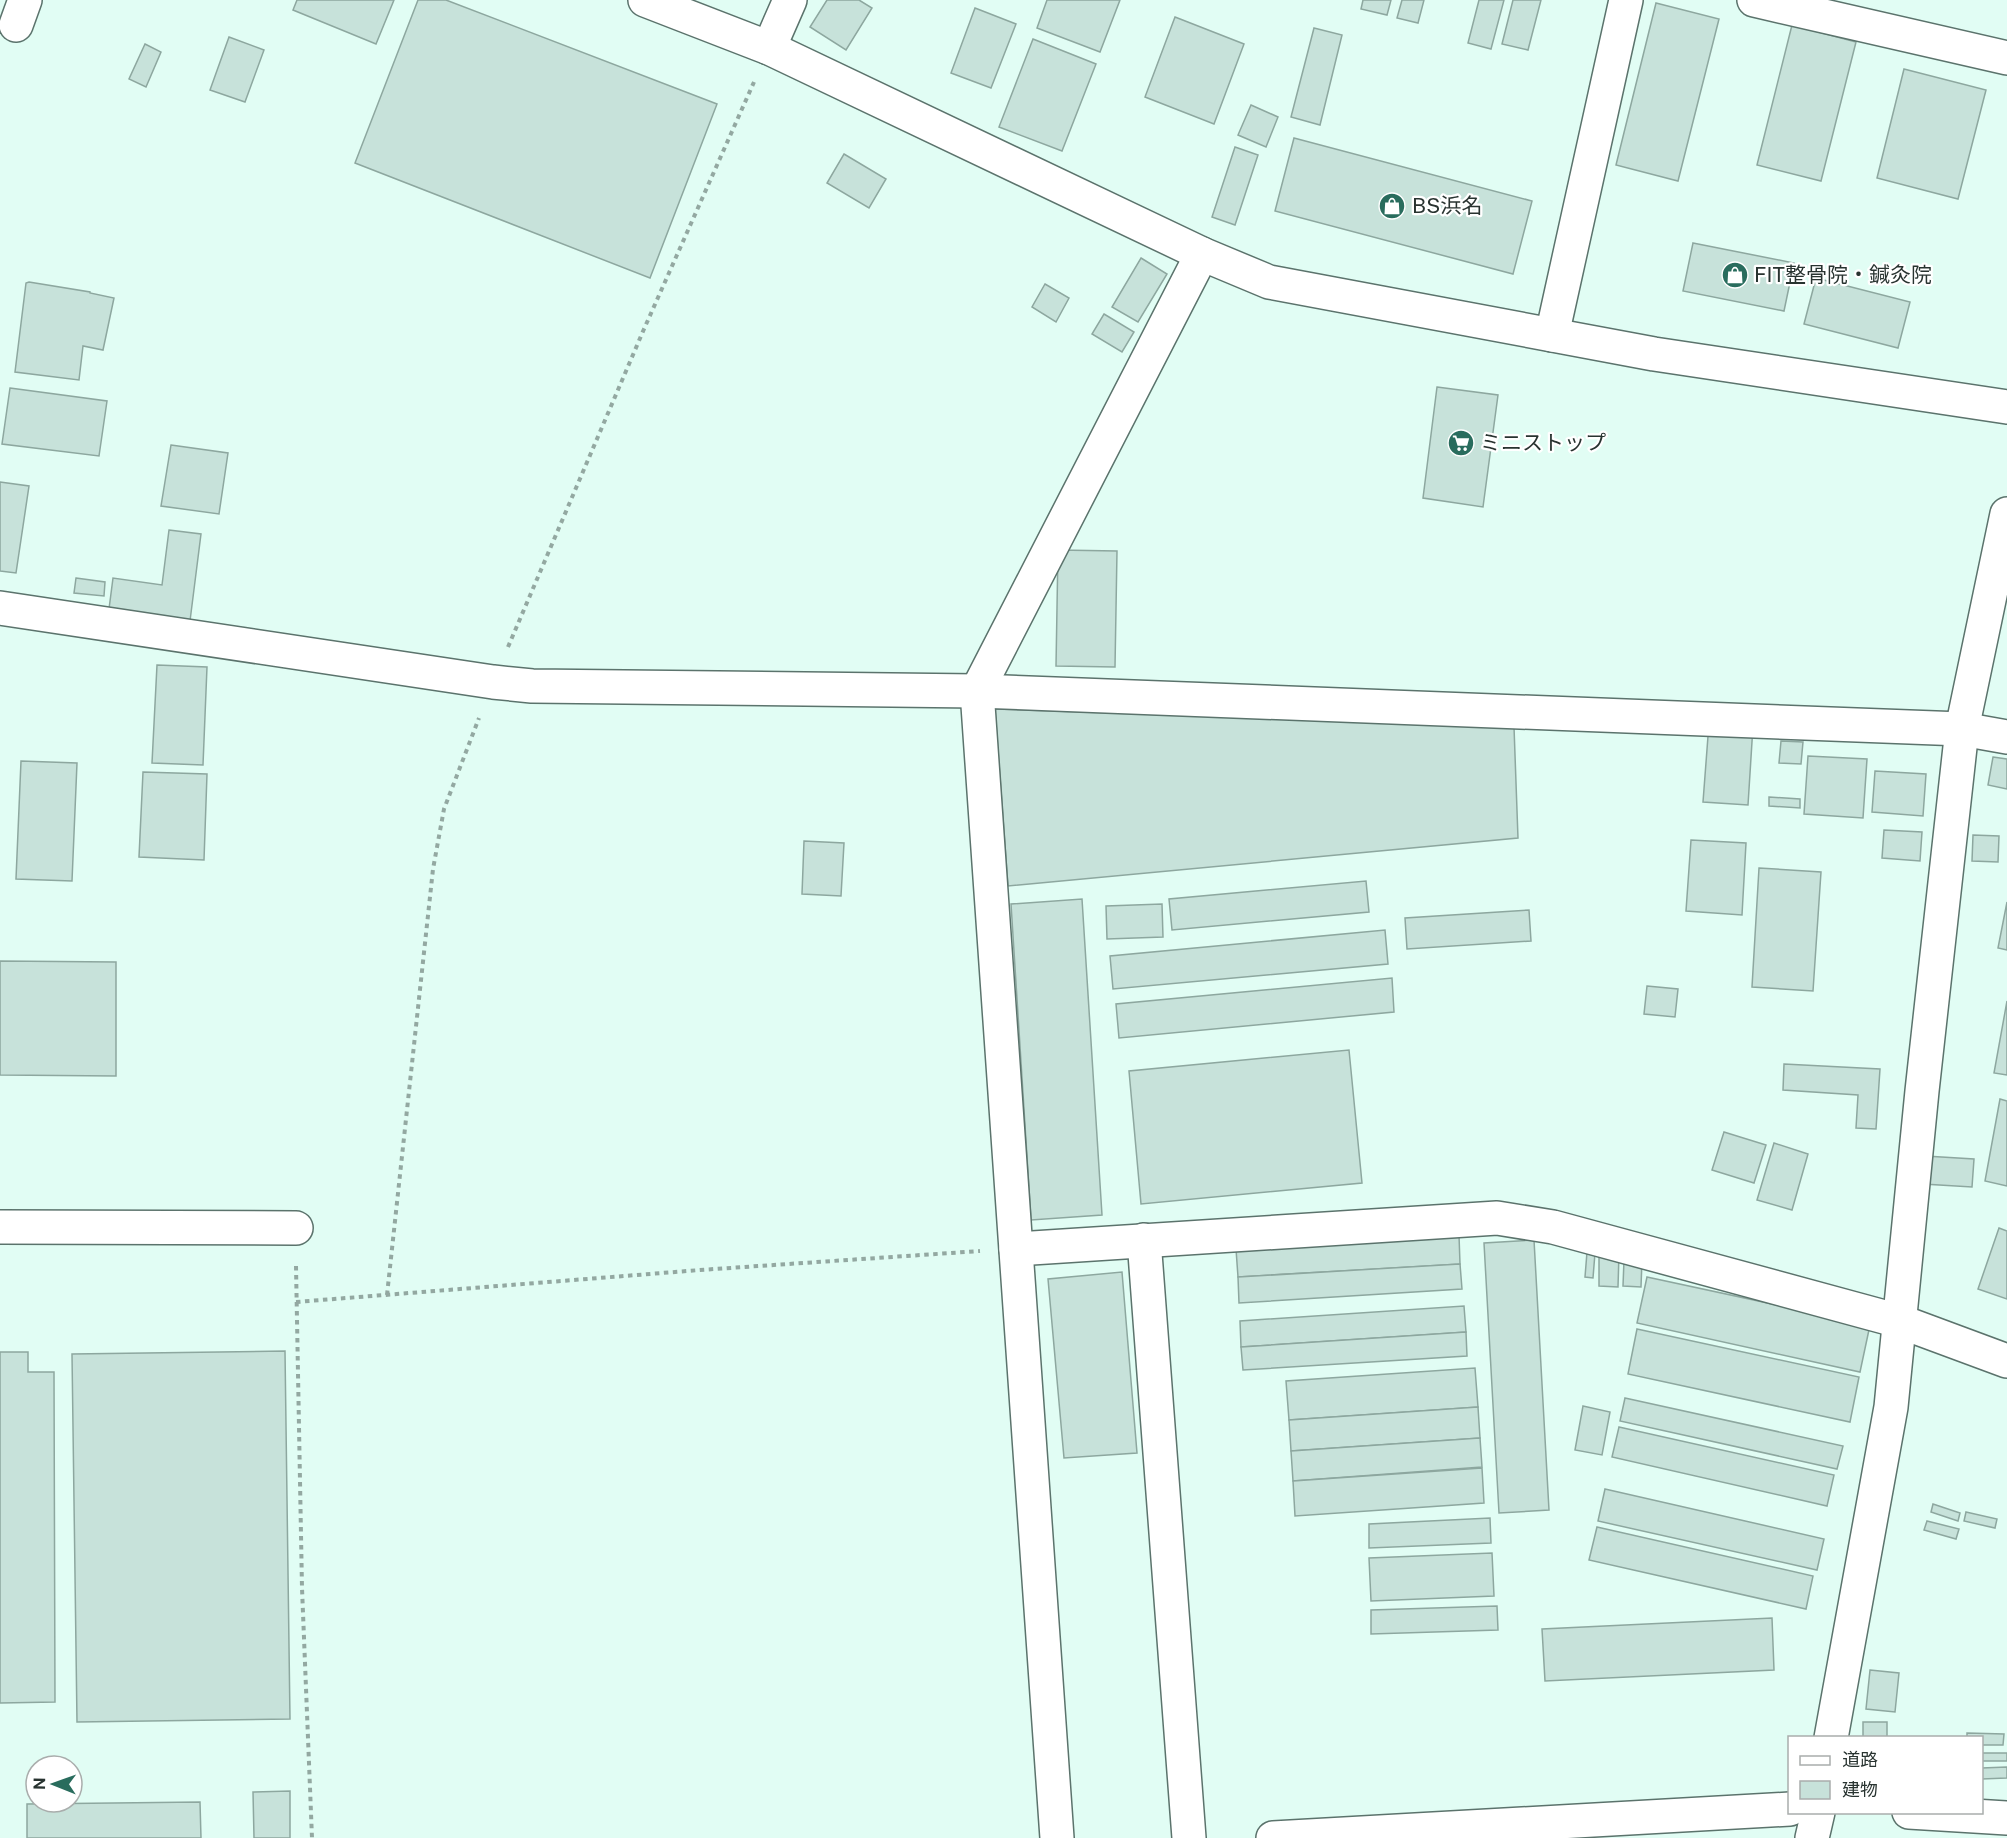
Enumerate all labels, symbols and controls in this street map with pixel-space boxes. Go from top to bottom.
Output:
shop icon: BS浜名 [1377,191,1407,221]
place label: BS浜名 [1412,193,1482,218]
shop icon: FIT整骨院・鍼灸院 [1720,260,1750,290]
place label: FIT整骨院・鍼灸院 [1754,262,1932,287]
supermarket icon: ミニストップ [1446,428,1476,458]
place label: ミニストップ [1480,430,1606,455]
legend [1788,1736,1983,1814]
text: 道路 [1842,1749,1878,1770]
north arrow [24,1754,84,1814]
text: N [30,1777,49,1790]
text: 建物 [1842,1779,1878,1800]

